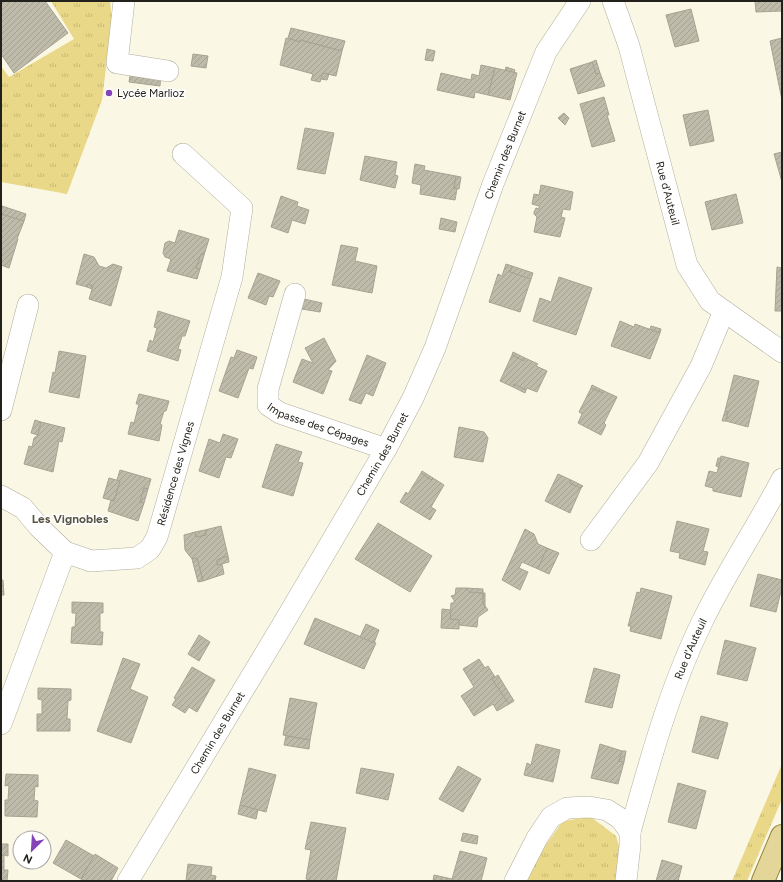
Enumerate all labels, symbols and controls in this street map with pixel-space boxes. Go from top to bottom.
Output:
place label: Lycée Marlioz [117,87,184,100]
marker: Lycée Marlioz [104,88,114,98]
street label: Chemin des Burnet [482,109,529,201]
street label: Rue d'Auteuil [653,160,682,227]
street label: Impasse des Cépages [264,400,371,450]
street label: Chemin des Burnet [354,410,411,498]
street label: Résidence des Vignes [155,420,197,527]
district label: Les Vignobles [32,512,109,526]
street label: Rue d'Auteuil [672,616,710,681]
street label: Chemin des Burnet [188,689,248,777]
north arrow [12,830,52,870]
text: N [21,851,35,866]

